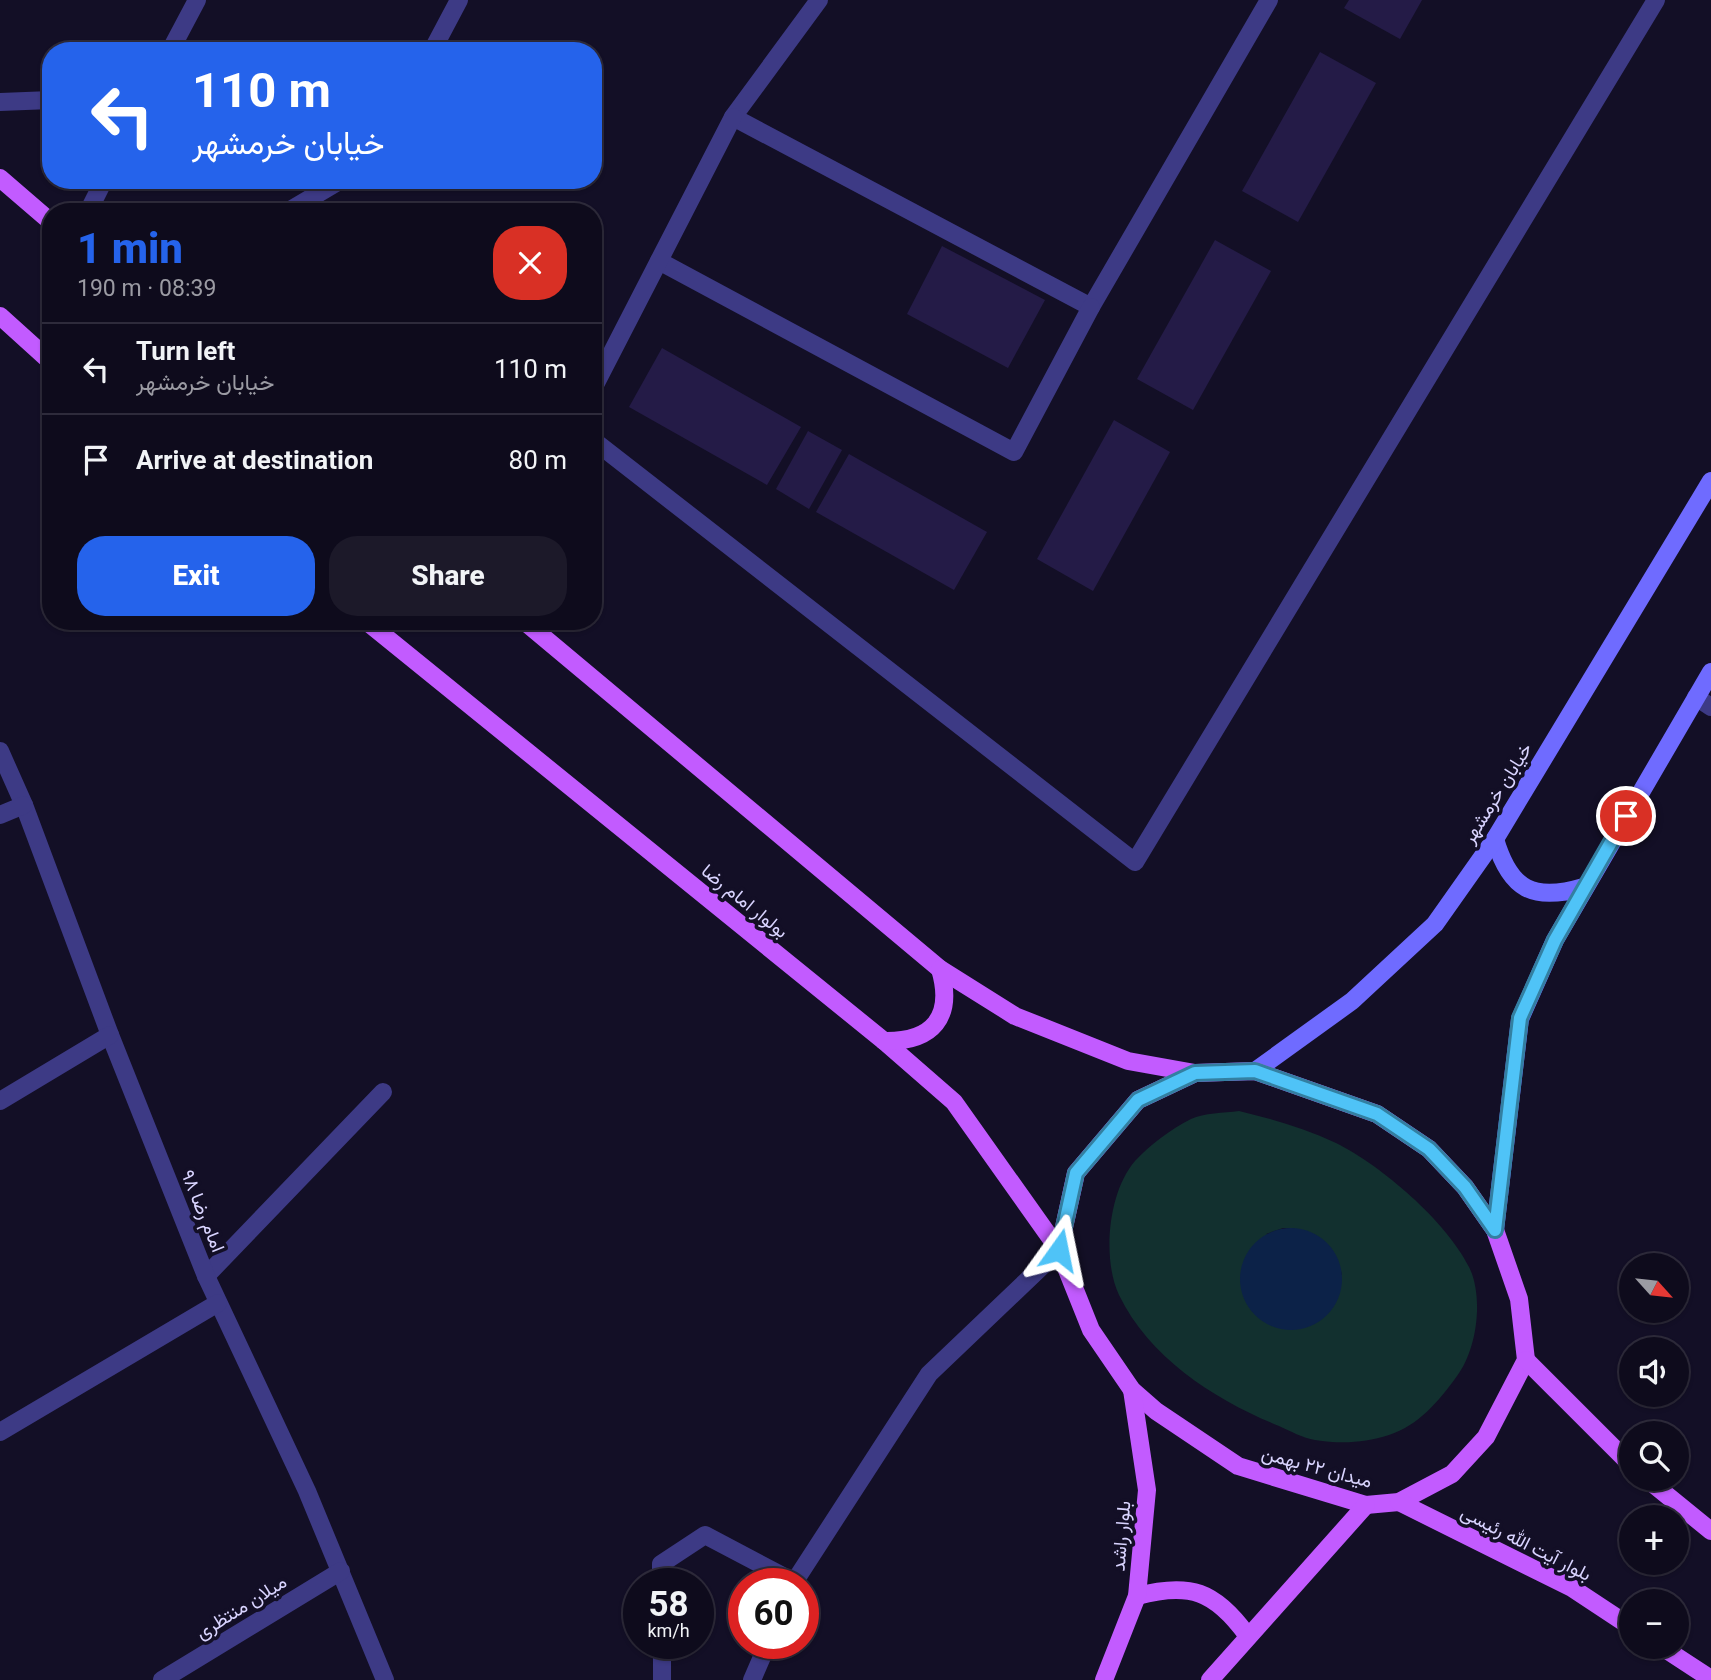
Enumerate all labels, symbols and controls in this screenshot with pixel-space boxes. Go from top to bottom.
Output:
text: 110 m [192,62,331,119]
icon: left [77,70,168,161]
text: خیابان خرمشهر [192,124,385,162]
text: 1 min [77,224,183,273]
button: close [493,226,567,300]
text: 190 m · 08:39 [77,275,216,302]
text: Turn left [136,336,235,366]
icon: left [77,350,115,388]
text: 110 m [494,354,567,384]
text: خیابان خرمشهر [136,369,274,396]
icon: arrive [77,441,115,479]
text: Arrive at destination [136,445,373,475]
text: 80 m [509,445,567,475]
button: Exit [77,536,315,616]
button: Share [329,536,567,616]
street label: خیابان خرمشهر [1456,738,1537,848]
pin [1596,786,1656,846]
icon: arrive [1607,797,1645,835]
street label: بولوار امام رضا [696,859,793,944]
street label: امام رضا ۹۸ [175,1167,230,1256]
position arrow [1022,1213,1096,1287]
north arrow [1619,1253,1689,1323]
map controls [1619,1253,1689,1659]
button: sound [1619,1337,1689,1407]
button: search [1619,1421,1689,1491]
street label: میدان ۲۲ بهمن [1259,1441,1375,1493]
street label: بلوار راشد [1106,1500,1136,1572]
street label: بلوار آیت الله رئیسی [1457,1500,1595,1586]
button: + [1619,1505,1689,1575]
speed limit sign: 60 [728,1568,819,1659]
street label: میلان منتظری [191,1570,291,1644]
text: 58 [648,1584,689,1625]
button: − [1619,1589,1689,1659]
text: km/h [647,1620,690,1641]

